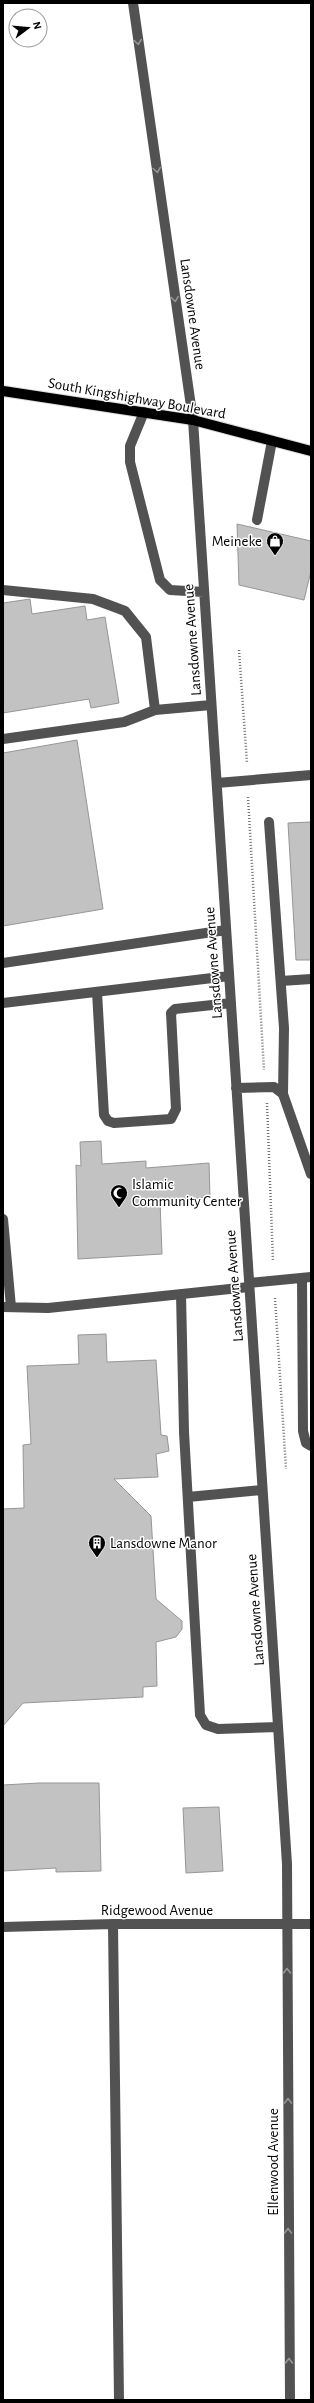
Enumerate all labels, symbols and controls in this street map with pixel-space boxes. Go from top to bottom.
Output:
north arrow [8,8,48,48]
text: N [31,20,43,31]
one-way arrow [133,39,142,45]
one-way arrow [152,167,161,173]
street label: Lansdowne Avenue [177,257,208,371]
one-way arrow [170,296,179,302]
street label: South Kingshighway Boulevard [47,375,227,422]
shop icon: Meineke [265,531,285,556]
place label: Meineke [212,534,262,549]
street label: Lansdowne Avenue [181,583,204,696]
street label: Lansdowne Avenue [202,906,225,1019]
place label: Islamic Community Center [132,1177,242,1209]
mosque icon: Islamic Community Center [109,1183,129,1208]
street label: Lansdowne Avenue [223,1229,246,1342]
building icon: Lansdowne Manor [87,1533,107,1558]
place label: Lansdowne Manor [110,1536,217,1551]
street label: Lansdowne Avenue [244,1553,267,1666]
street label: Ridgewood Avenue [101,1903,213,1918]
one-way arrow [283,1968,291,1974]
one-way arrow [284,2098,292,2104]
street label: Ellenwood Avenue [266,2108,281,2216]
one-way arrow [284,2228,293,2234]
one-way arrow [285,2358,293,2364]

